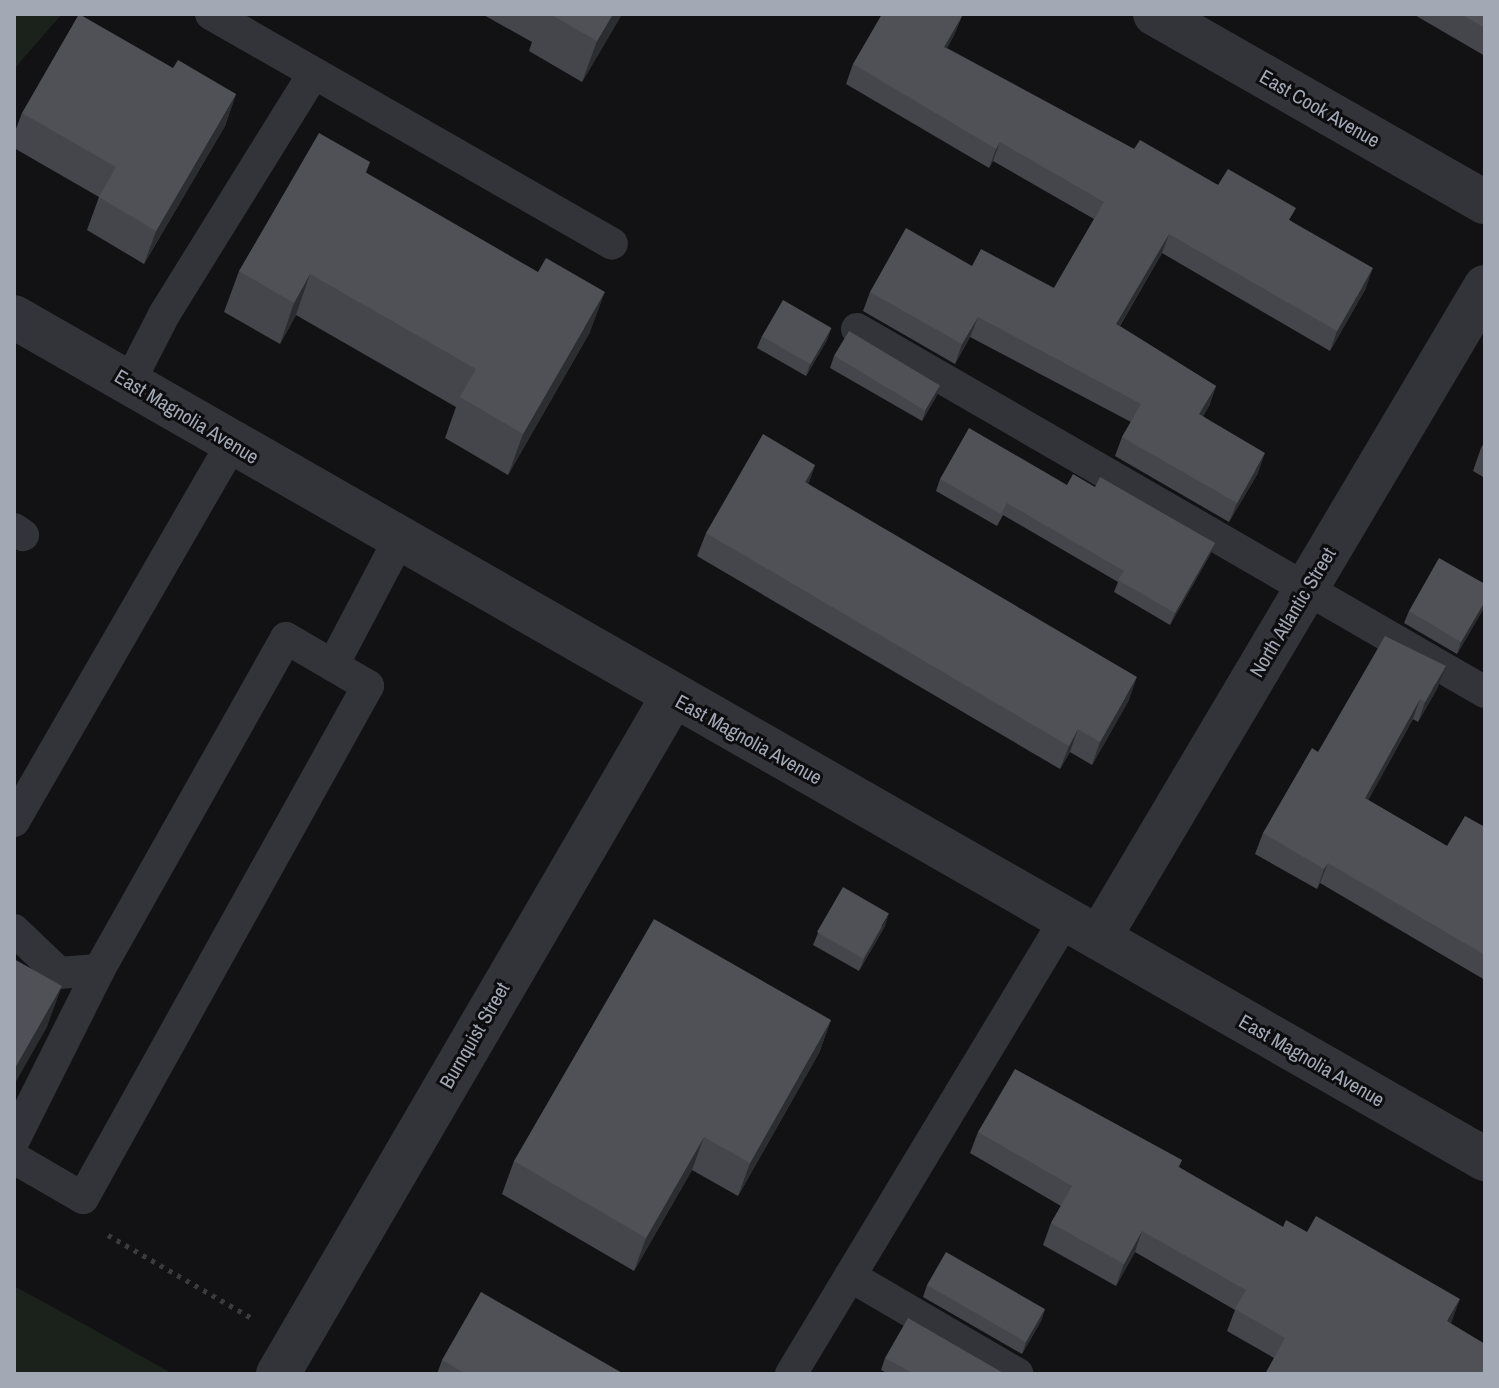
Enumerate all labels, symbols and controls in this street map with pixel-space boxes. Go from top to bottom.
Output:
street label: East Cook Avenue [1255,64,1385,152]
street label: East Magnolia Avenue [110,363,264,469]
street label: North Atlantic Street [1244,543,1340,681]
street label: East Magnolia Avenue [671,689,827,789]
street label: Burnquist Street [434,978,514,1092]
street label: East Magnolia Avenue [1235,1008,1389,1112]

